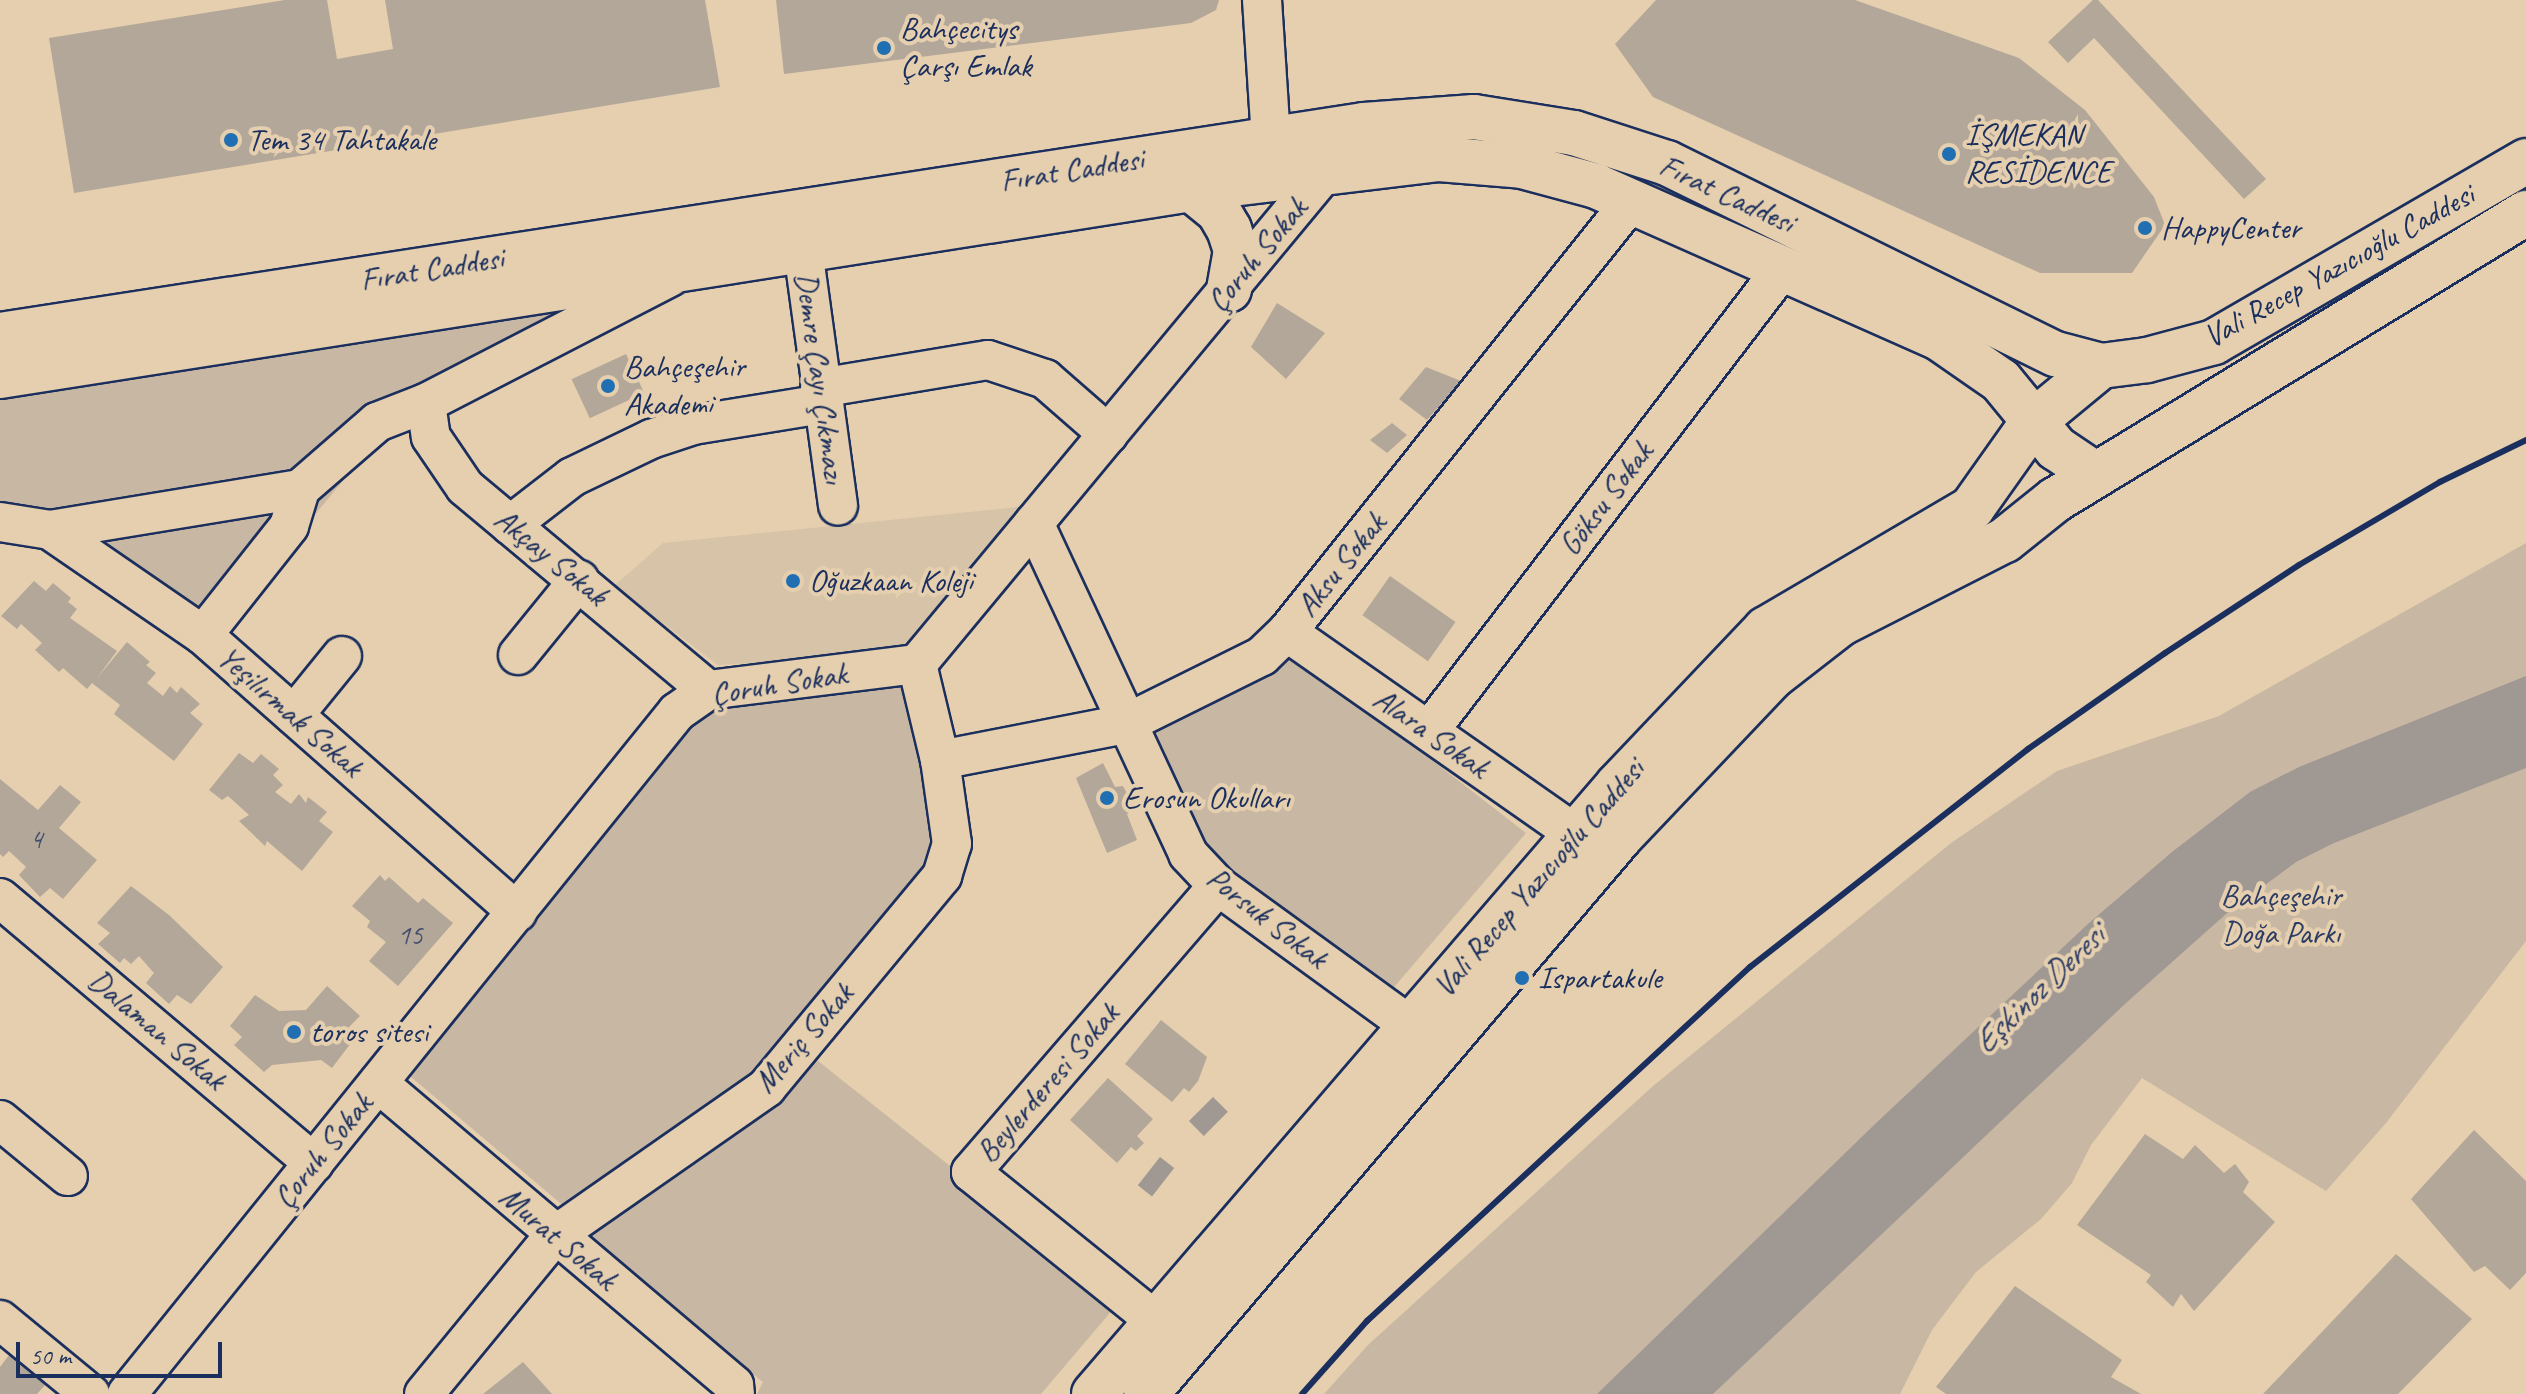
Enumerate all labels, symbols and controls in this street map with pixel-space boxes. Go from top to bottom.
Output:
place label: Bahçecitys Çarşı Emlak [900,11,1031,86]
marker: Bahçecitys Çarşı Emlak [875,39,893,57]
place label: İŞMEKAN RESİDENCE [1965,117,2111,192]
place label: Tem 34 Tahtakale [247,121,436,159]
marker: Tem 34 Tahtakale [222,131,240,149]
street label: Fırat Caddesi [997,140,1147,200]
marker: İŞMEKAN RESİDENCE [1940,145,1958,163]
street label: Fırat Caddesi [1653,146,1801,242]
street label: Vali Recep Yazıcıoğlu Caddesi [2196,175,2482,357]
street label: Çoruh Sokak [1199,191,1315,319]
place label: HappyCenter [2161,209,2301,247]
marker: HappyCenter [2136,219,2154,237]
street label: Fırat Caddesi [357,239,507,299]
street label: Demre Çayı Çıkmazı [786,270,854,486]
place label: Bahçeşehir Akademi [624,349,745,424]
marker: Bahçeşehir Akademi [599,377,617,395]
street label: Göksu Sokak [1551,435,1661,563]
street label: Akçay Sokak [487,500,615,614]
street label: Aksu Sokak [1288,506,1394,624]
place label: Oğuzkaan Koleji [809,562,973,600]
marker: Oğuzkaan Koleji [784,572,802,590]
street label: Yeşilırmak Sokak [209,638,371,786]
street label: Çoruh Sokak [709,654,849,714]
street label: Alara Sokak [1367,680,1495,786]
street label: Vali Recep Yazıcıoğlu Caddesi [1424,750,1654,1006]
place label: Erosun Okulları [1123,779,1289,817]
marker: Erosun Okulları [1098,789,1116,807]
house number: 4 [30,822,42,856]
street label: Porsuk Sokak [1199,859,1335,977]
park label: Bahçeşehir Doğa Parkı [2221,878,2341,953]
water label: Eşkinoz Deresi [1964,916,2112,1062]
house number: 15 [397,918,423,952]
place label: Ispartakule [1538,959,1662,997]
street label: Dalaman Sokak [80,961,234,1099]
marker: Ispartakule [1513,969,1531,987]
street label: Meriç Sokak [746,975,862,1101]
street label: Beylerderesi Sokak [969,996,1127,1170]
place label: toros sitesi [310,1013,428,1051]
marker: toros sitesi [285,1023,303,1041]
street label: Çoruh Sokak [266,1086,380,1216]
street label: Murat Sokak [492,1178,624,1298]
scale bar [20,1326,226,1376]
text: 50 m [30,1341,71,1371]

